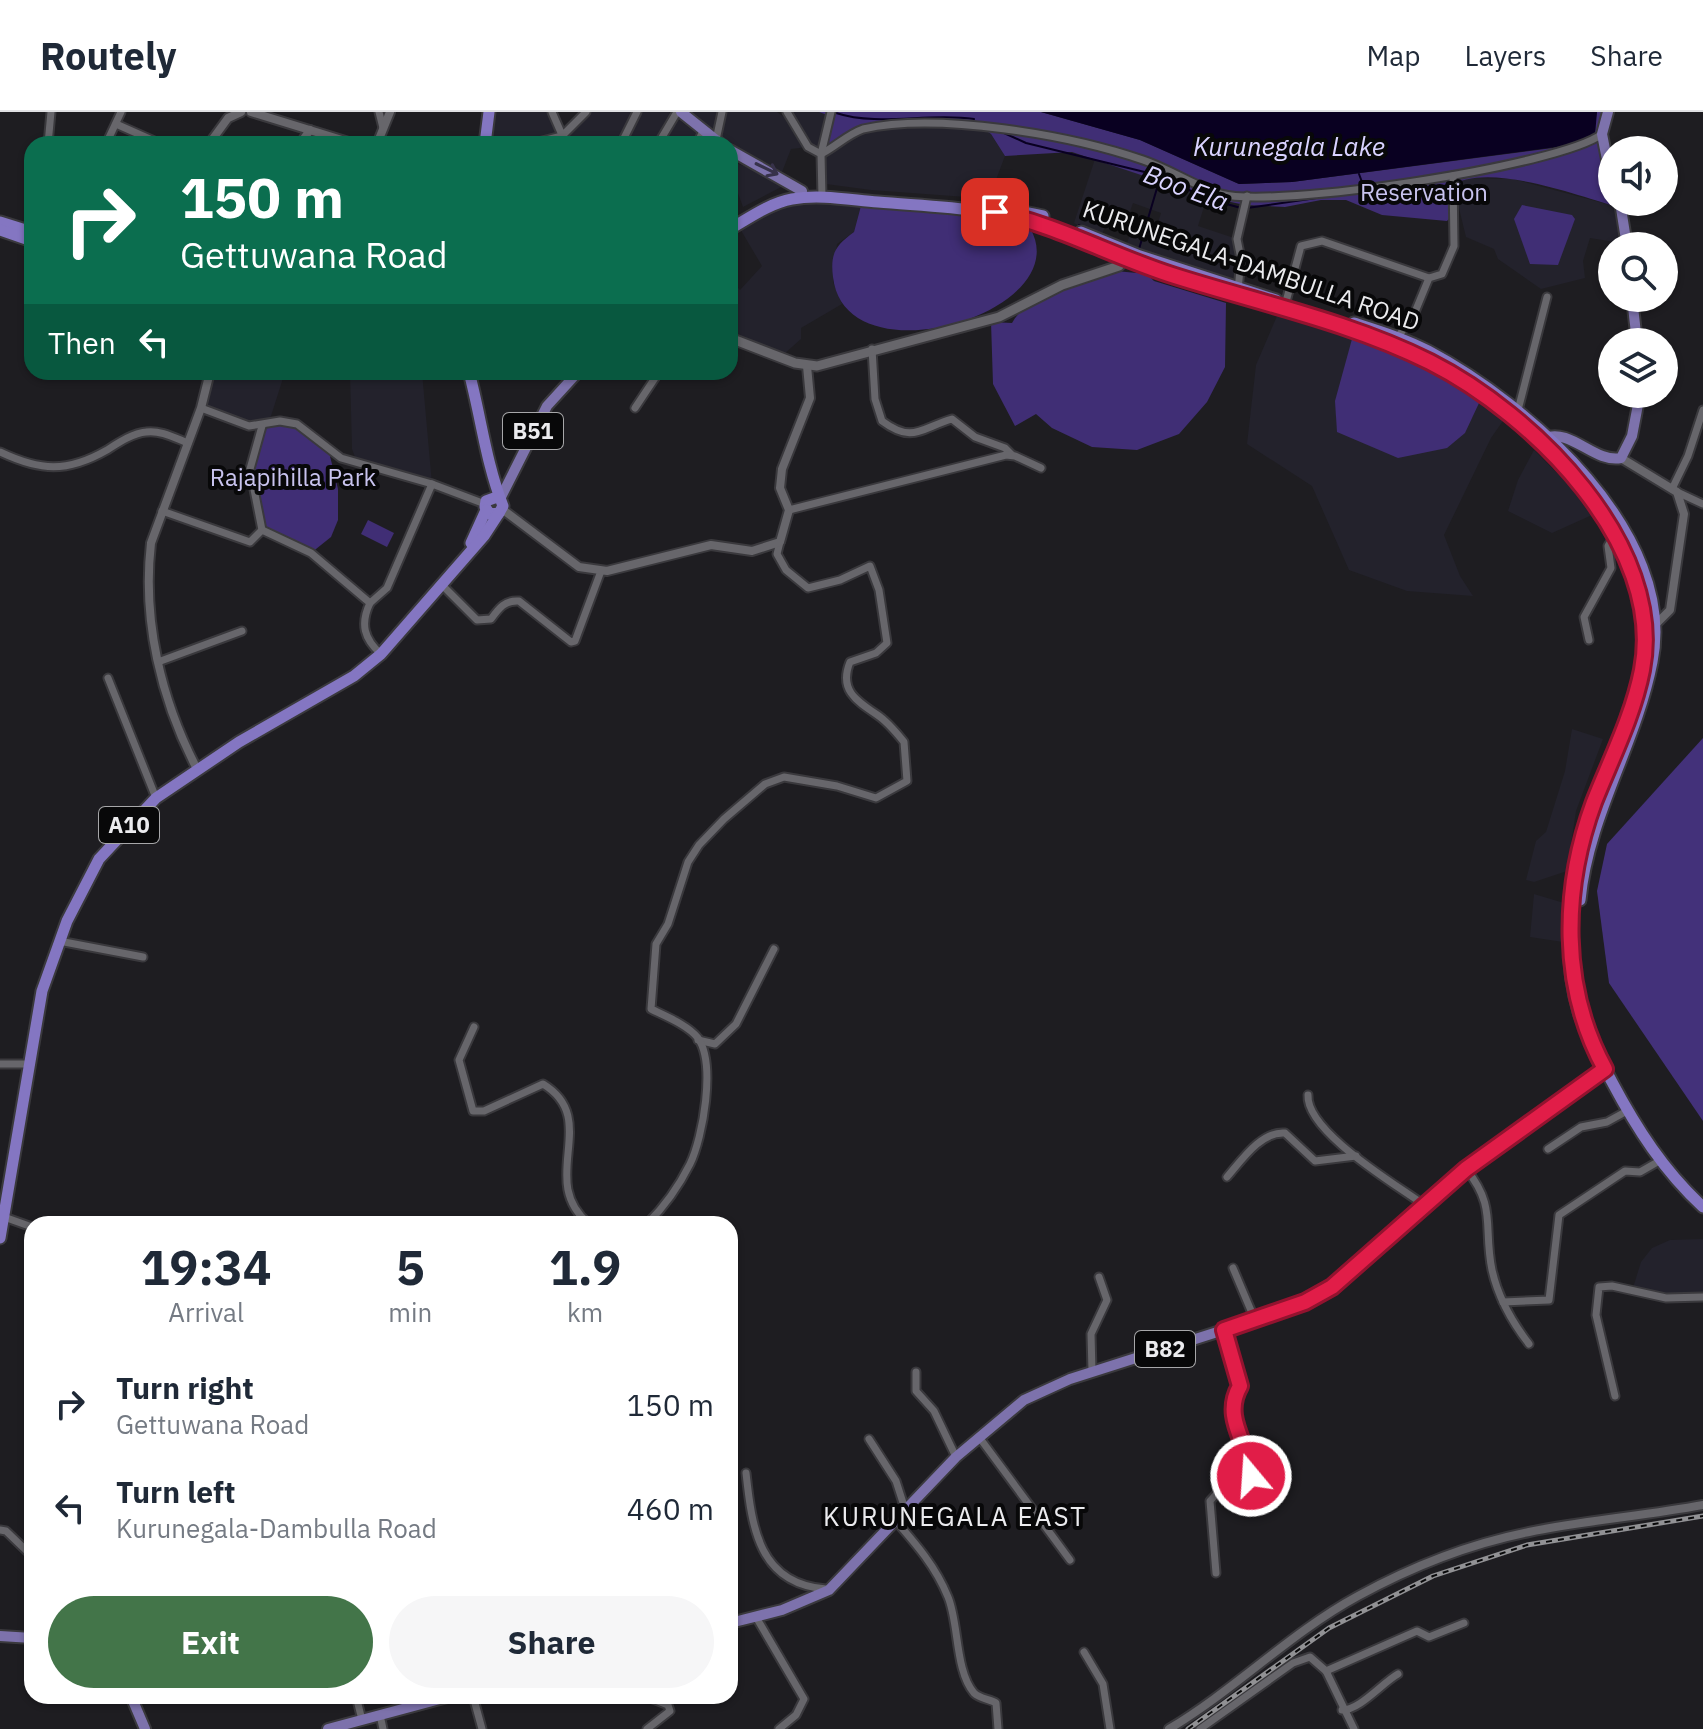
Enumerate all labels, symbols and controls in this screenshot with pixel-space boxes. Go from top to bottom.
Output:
text: Routely [40,31,176,80]
text: Map [1366,37,1420,74]
text: Layers [1464,37,1546,74]
text: Share [1590,37,1663,74]
water label: Kurunegala Lake [1193,129,1385,163]
map controls [1598,136,1678,408]
button: sound [1598,136,1678,216]
water label: Boo Ela [1139,156,1233,218]
text: 150 m [180,161,344,233]
one-way arrow [754,162,778,177]
icon: right [48,168,152,272]
park label: Reservation [1360,176,1488,208]
pin [961,178,1029,246]
icon: arrive [973,190,1017,234]
street label: KURUNEGALA-DAMBULLA ROAD [1079,192,1424,338]
text: Gettuwana Road [180,231,448,278]
button: search [1598,232,1678,312]
icon: left [132,320,176,364]
text: Then [48,323,116,362]
button: layers [1598,328,1678,408]
road number: B51 [503,413,563,449]
park label: Rajapihilla Park [210,461,376,493]
road number: A10 [99,807,159,843]
text: 19:34 [141,1236,272,1298]
text: 5 [396,1236,425,1298]
text: 1.9 [549,1236,621,1298]
text: Arrival [168,1295,244,1329]
text: min [388,1295,432,1329]
text: km [567,1295,603,1329]
road number: B82 [1135,1331,1195,1367]
text: Turn right [116,1368,254,1407]
icon: right [48,1382,92,1426]
text: 150 m [627,1385,714,1424]
text: Gettuwana Road [116,1407,309,1441]
position arrow [1209,1434,1293,1518]
text: Turn left [116,1472,235,1511]
icon: left [48,1486,92,1530]
text: 460 m [627,1489,714,1528]
district label: KURUNEGALA EAST [823,1499,1087,1533]
text: Kurunegala-Dambulla Road [116,1511,437,1545]
button: Exit [48,1596,373,1688]
button: Share [389,1596,714,1688]

